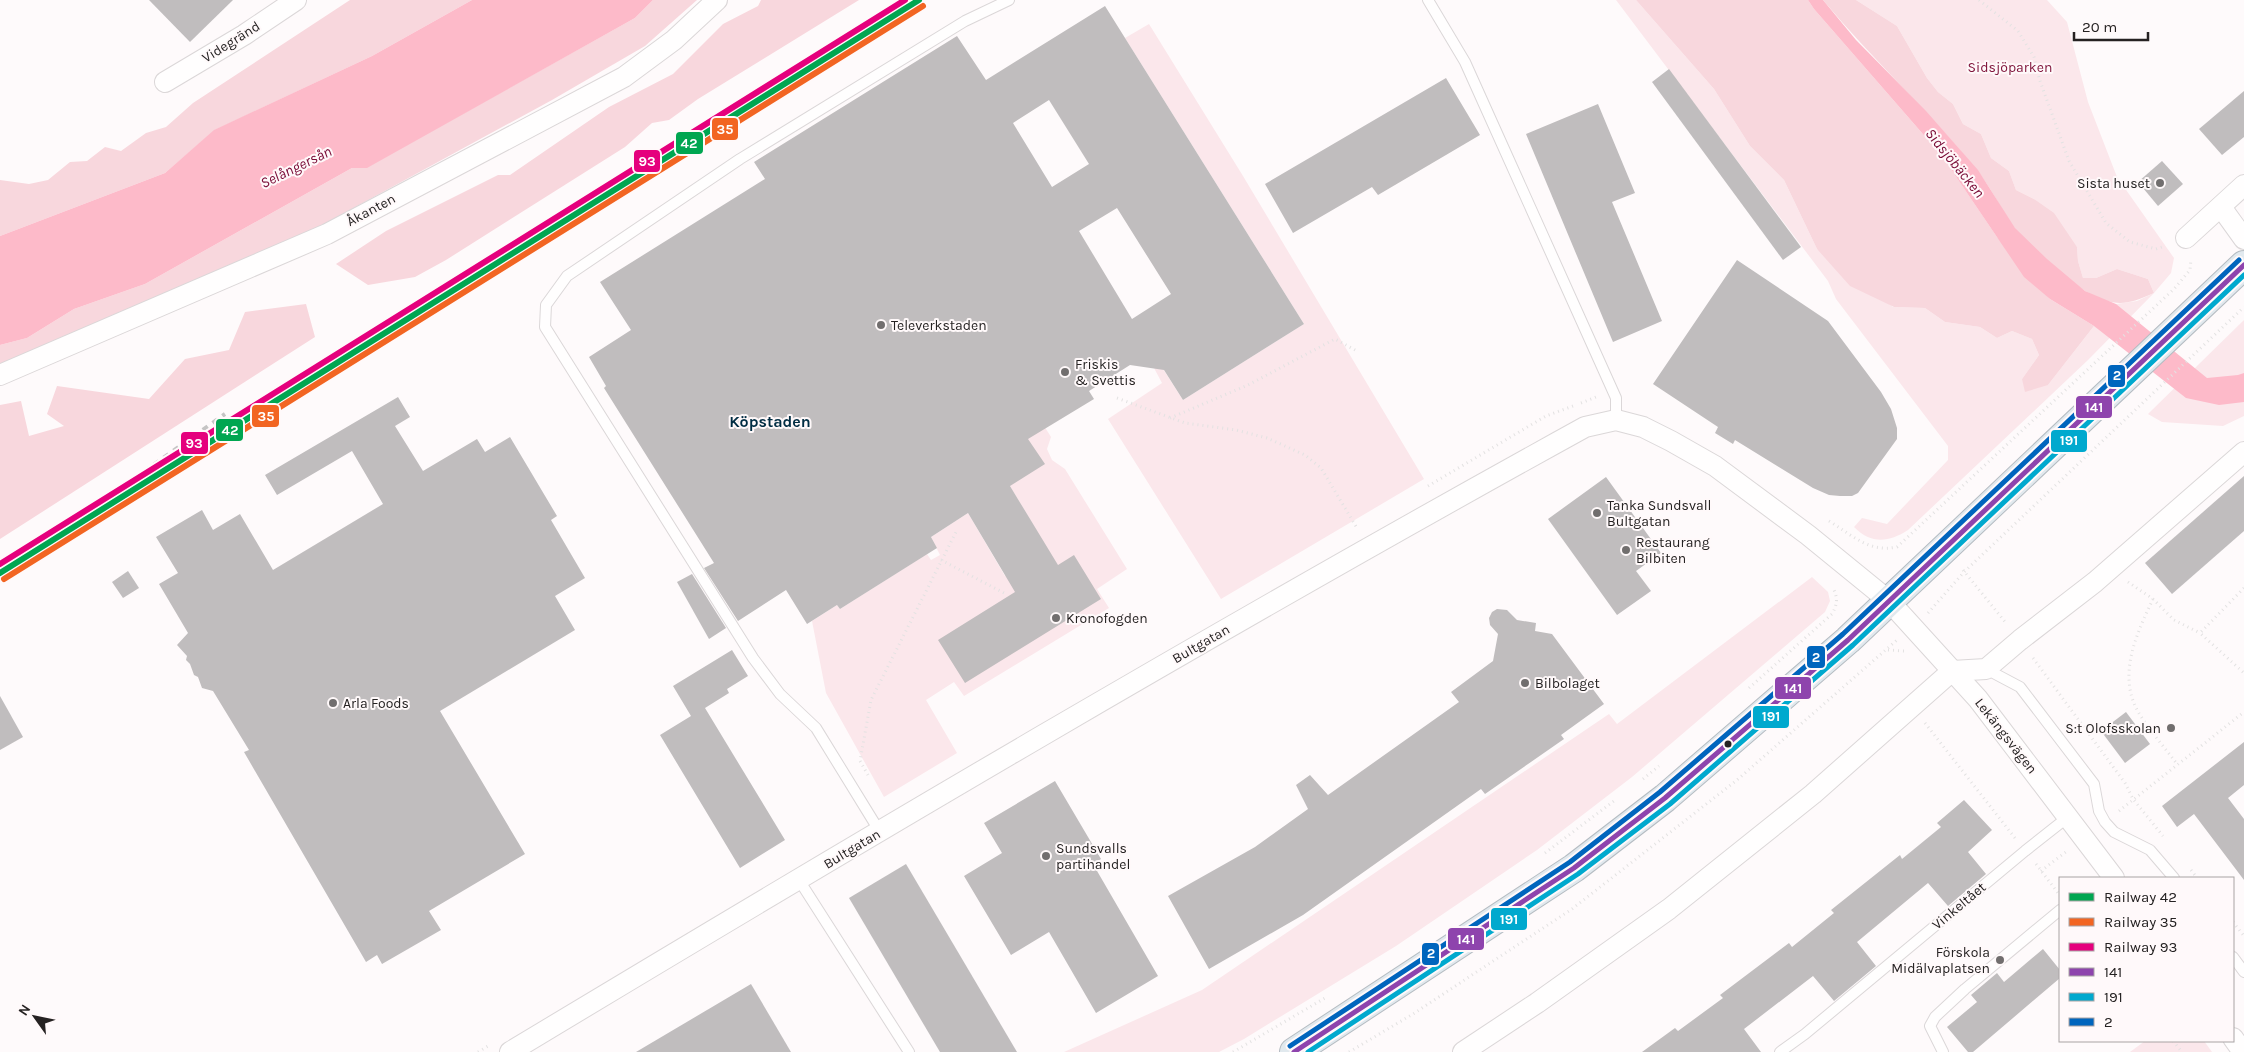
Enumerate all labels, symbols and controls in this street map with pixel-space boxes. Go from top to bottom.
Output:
scale bar [2074,10,2148,42]
street label: Videgränd [199,18,263,66]
text: 20 m [2082,18,2117,36]
park label: Sidsjöparken [1968,59,2052,76]
line badge: 35 [711,117,739,141]
text: 35 [717,121,733,138]
water label: Sidsjöbäcken [1922,125,1988,201]
line badge: 42 [675,131,704,155]
text: 42 [681,135,697,152]
water label: Selångersån [257,142,335,192]
line badge: 93 [633,149,661,173]
text: 93 [638,153,656,170]
place label: Sista huset [2077,175,2150,192]
marker: Sista huset [2154,177,2166,189]
street label: Åkanten [344,190,398,230]
place label: Televerkstaden [891,317,987,334]
marker: Televerkstaden [875,319,887,331]
place label: Friskis & Svettis [1075,356,1136,389]
line badge: 2 [2107,364,2126,388]
marker: Friskis & Svettis [1059,366,1071,378]
text: 2 [2113,367,2121,384]
line badge: 141 [2075,395,2113,419]
text: 141 [2085,399,2103,416]
line badge: 35 [251,404,280,428]
text: 35 [258,408,274,425]
district label: Köpstaden [729,412,811,431]
line badge: 42 [215,418,244,442]
text: 42 [222,422,238,439]
line badge: 191 [2050,429,2088,453]
line badge: 93 [180,431,209,455]
text: 191 [2060,432,2078,449]
text: 93 [185,435,203,452]
place label: Tanka Sundsvall Bultgatan [1607,497,1712,530]
marker: Tanka Sundsvall Bultgatan [1591,507,1603,519]
place label: Restaurang Bilbiten [1636,534,1710,567]
marker: Restaurang Bilbiten [1620,544,1632,556]
place label: Kronofogden [1066,610,1148,627]
marker: Kronofogden [1050,612,1062,624]
street label: Bultgatan [1169,621,1233,667]
line badge: 2 [1806,645,1826,669]
text: 2 [1812,649,1820,666]
place label: Bilbolaget [1535,675,1600,692]
line badge: 141 [1774,676,1812,700]
marker: Bilbolaget [1519,677,1531,689]
text: 141 [1784,680,1802,697]
place label: Arla Foods [343,695,409,712]
street label: Lekängsvägen [1971,695,2041,777]
marker: Arla Foods [327,697,339,709]
line badge: 191 [1752,705,1790,729]
text: 191 [1762,708,1780,725]
place label: S:t Olofsskolan [2065,720,2161,737]
marker: S:t Olofsskolan [2165,722,2177,734]
unlabelled marker [1723,739,1733,749]
street label: Bultgatan [820,825,884,873]
place label: Sundsvalls partihandel [1056,840,1130,873]
marker: Sundsvalls partihandel [1040,850,1052,862]
legend [2059,877,2234,1042]
street label: Vinkeltået [1929,879,1989,933]
text: Railway 42 [2104,888,2177,906]
line badge: 191 [1490,907,1528,931]
text: 191 [1500,911,1518,928]
text: Railway 35 [2104,913,2177,931]
line badge: 141 [1447,927,1485,951]
text: 141 [1457,931,1475,948]
text: Railway 93 [2104,938,2177,956]
line badge: 2 [1421,942,1440,966]
place label: Förskola Midälvaplatsen [1891,944,1990,977]
text: 2 [1427,945,1435,962]
marker: Förskola Midälvaplatsen [1994,954,2006,966]
text: 141 [2104,963,2122,981]
text: 191 [2104,988,2123,1006]
north arrow [10,992,60,1042]
text: N [15,1001,34,1019]
text: 2 [2104,1013,2113,1031]

